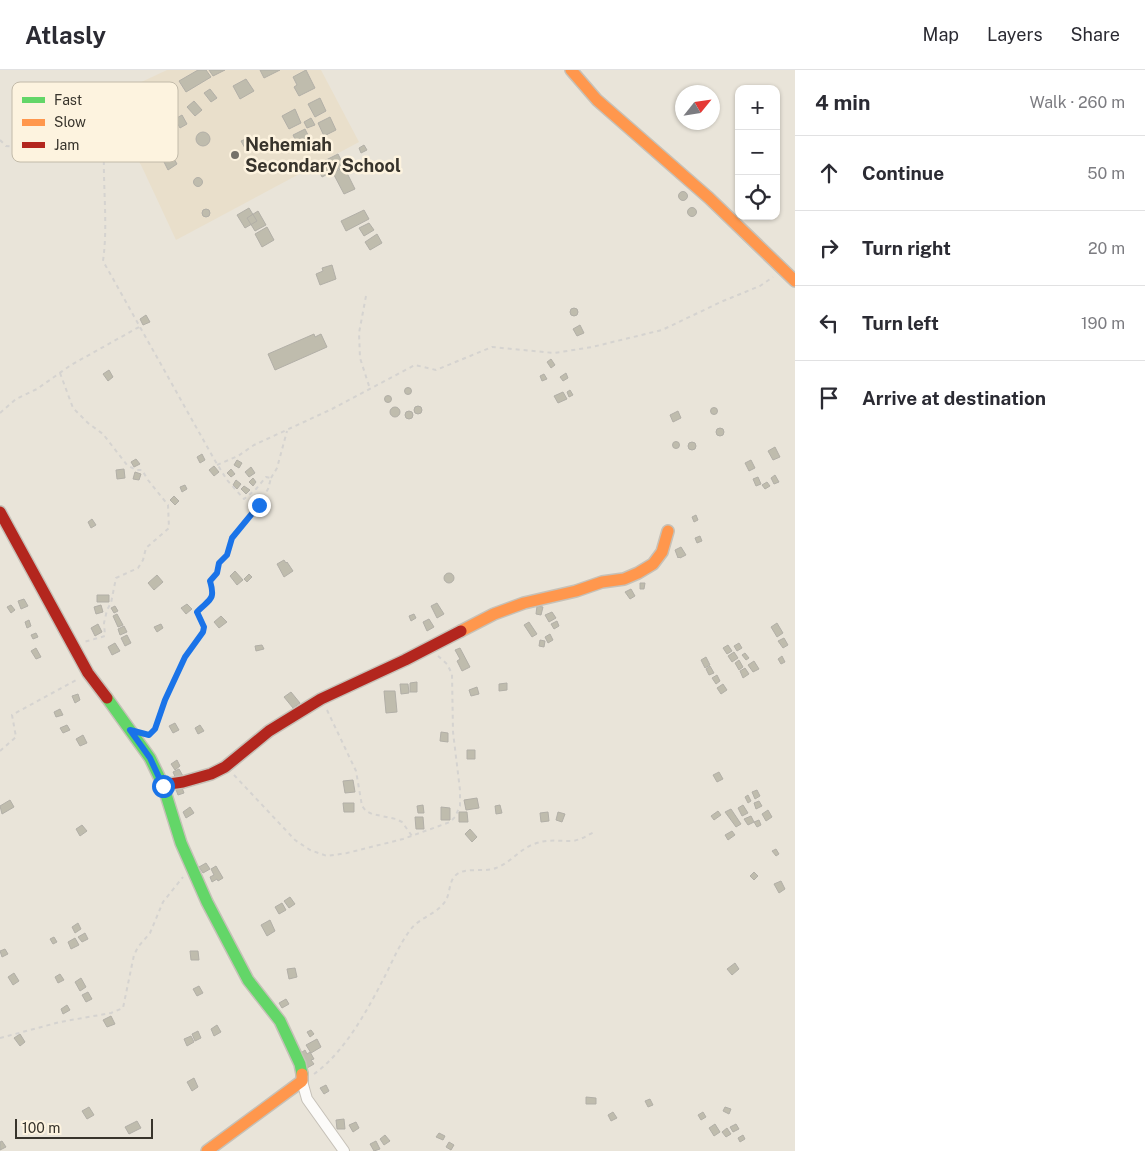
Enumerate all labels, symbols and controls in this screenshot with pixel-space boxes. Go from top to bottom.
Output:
text: Atlasly [25,21,106,49]
text: Map [923,24,959,45]
text: Layers [987,24,1043,45]
text: Share [1071,24,1120,45]
legend [12,82,178,162]
north arrow [675,85,720,130]
map controls [735,85,780,220]
button: + [735,85,780,130]
text: 4 min [815,90,870,115]
text: Fast [54,92,82,108]
text: Walk · 260 m [1030,93,1125,112]
text: Slow [54,114,86,130]
button: − [735,130,780,175]
place label: Nehemiah Secondary School [245,134,401,176]
text: Jam [54,137,79,153]
marker: Nehemiah Secondary School [229,149,241,161]
icon: ahead [815,159,843,187]
text: Continue [862,162,944,184]
text: 50 m [1087,164,1125,183]
button: locate [735,175,780,220]
icon: right [815,234,843,262]
text: Turn right [862,237,951,259]
text: 20 m [1088,239,1125,258]
icon: left [815,309,843,337]
text: Turn left [862,312,939,334]
text: 190 m [1081,314,1125,333]
icon: arrive [815,384,843,412]
text: Arrive at destination [862,387,1046,409]
route end [248,494,271,517]
route start [152,775,175,798]
scale bar [15,1116,152,1139]
text: 100 m [22,1120,60,1136]

